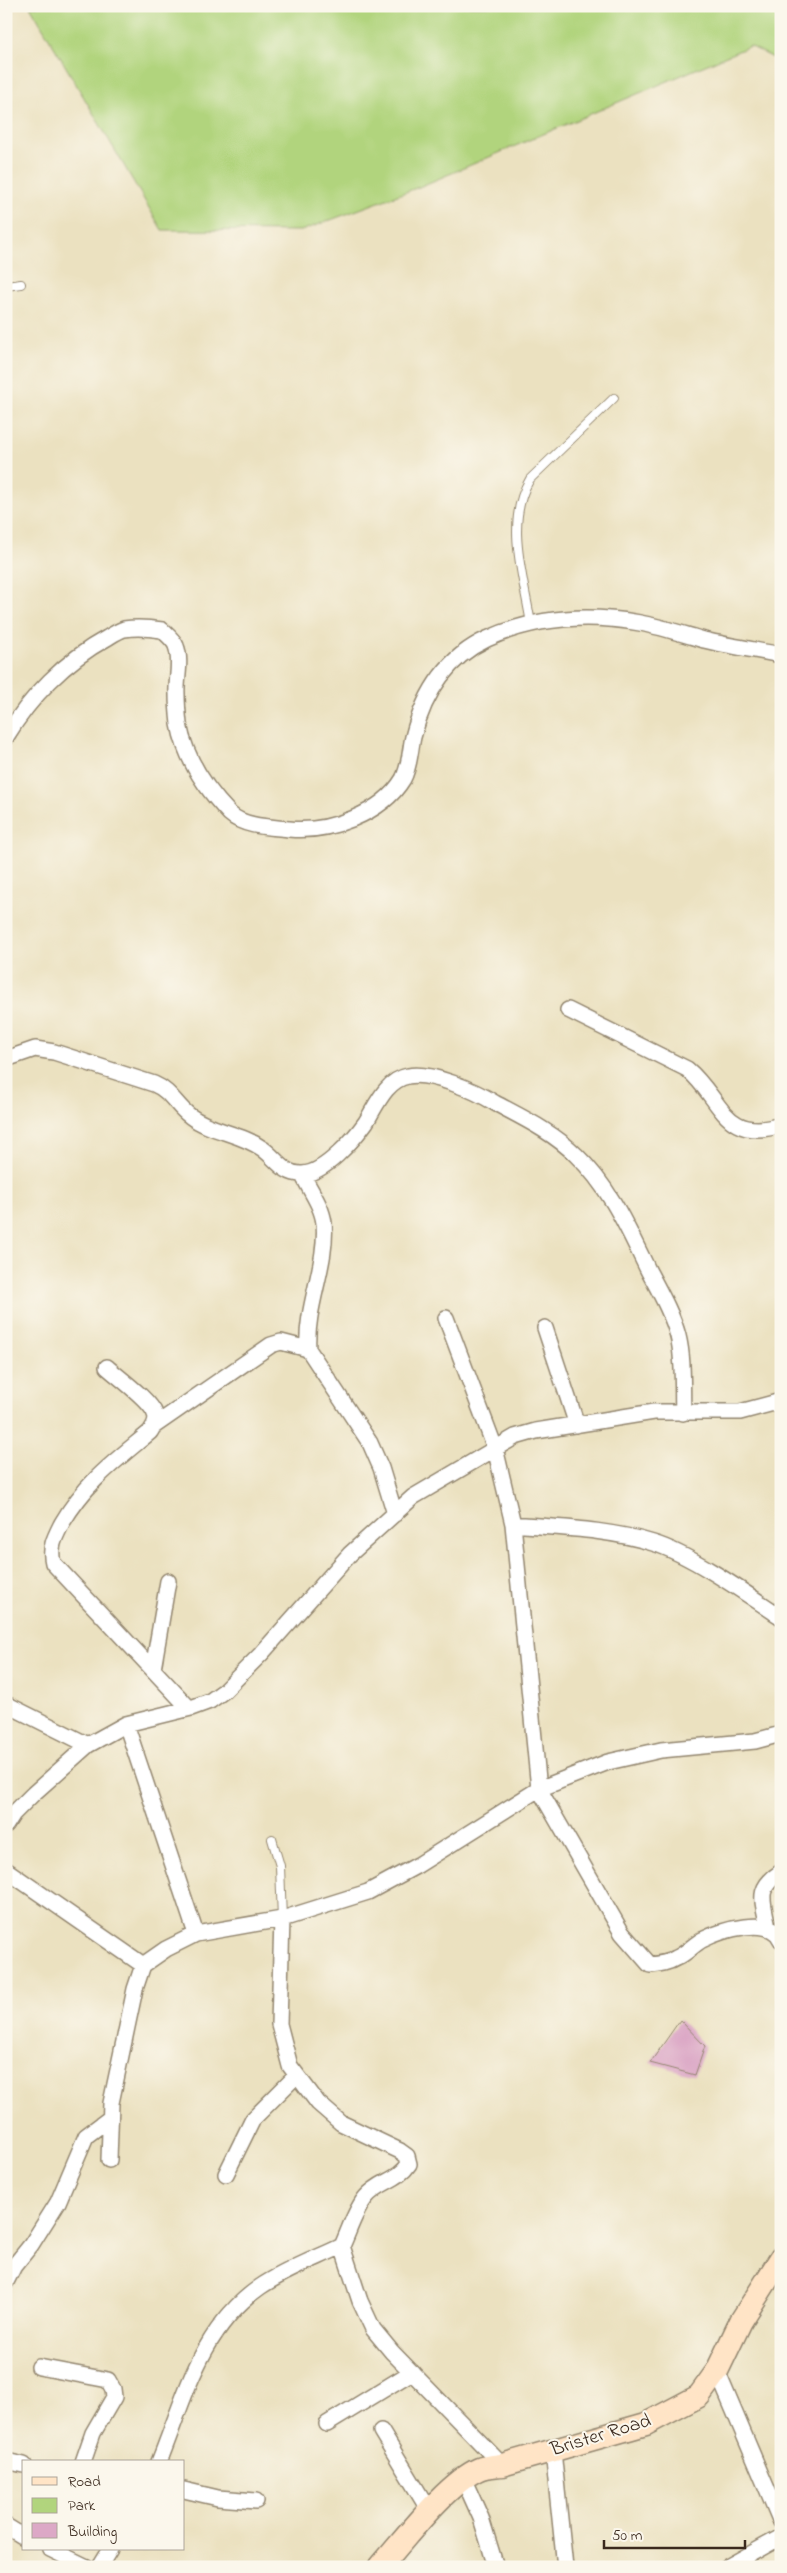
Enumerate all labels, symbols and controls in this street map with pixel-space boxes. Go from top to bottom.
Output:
street label: Brister Road [546,2407,655,2465]
legend [22,2460,185,2550]
text: Road [68,2471,101,2493]
text: Park [68,2495,96,2517]
scale bar [604,2518,746,2550]
text: Building [67,2521,117,2544]
text: 50 m [612,2525,643,2547]

